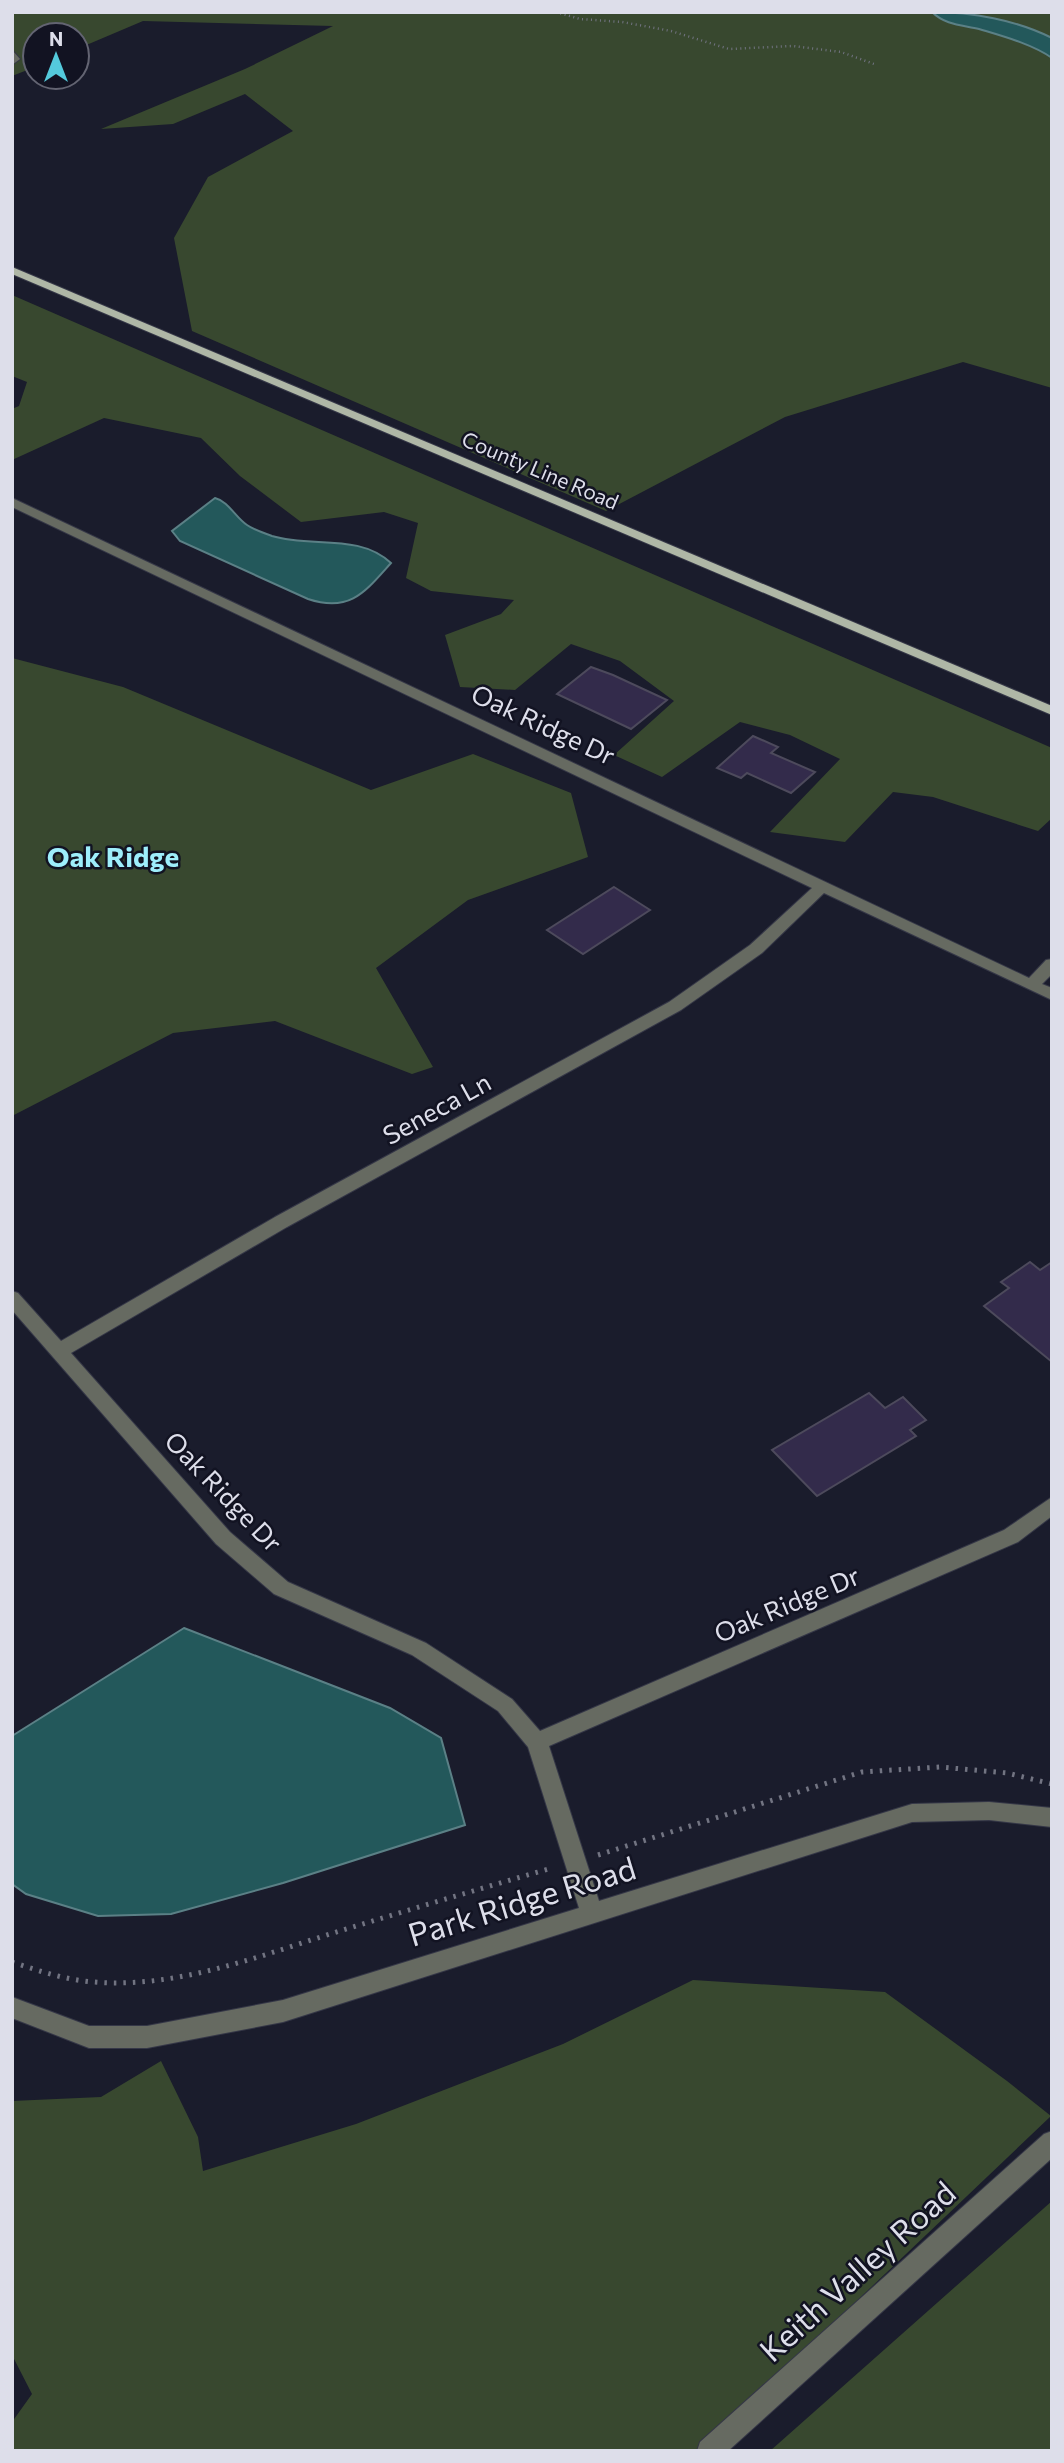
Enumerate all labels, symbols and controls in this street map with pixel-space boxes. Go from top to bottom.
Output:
north arrow [21,21,91,91]
text: N [49,27,63,50]
street label: County Line Road [458,425,623,514]
street label: Oak Ridge Dr [467,677,620,770]
district label: Oak Ridge [47,839,179,873]
street label: Seneca Ln [377,1065,496,1150]
street label: Oak Ridge Dr [159,1424,289,1558]
street label: Oak Ridge Dr [709,1559,864,1648]
street label: Park Ridge Road [403,1846,640,1954]
street label: Keith Valley Road [750,2172,963,2369]

